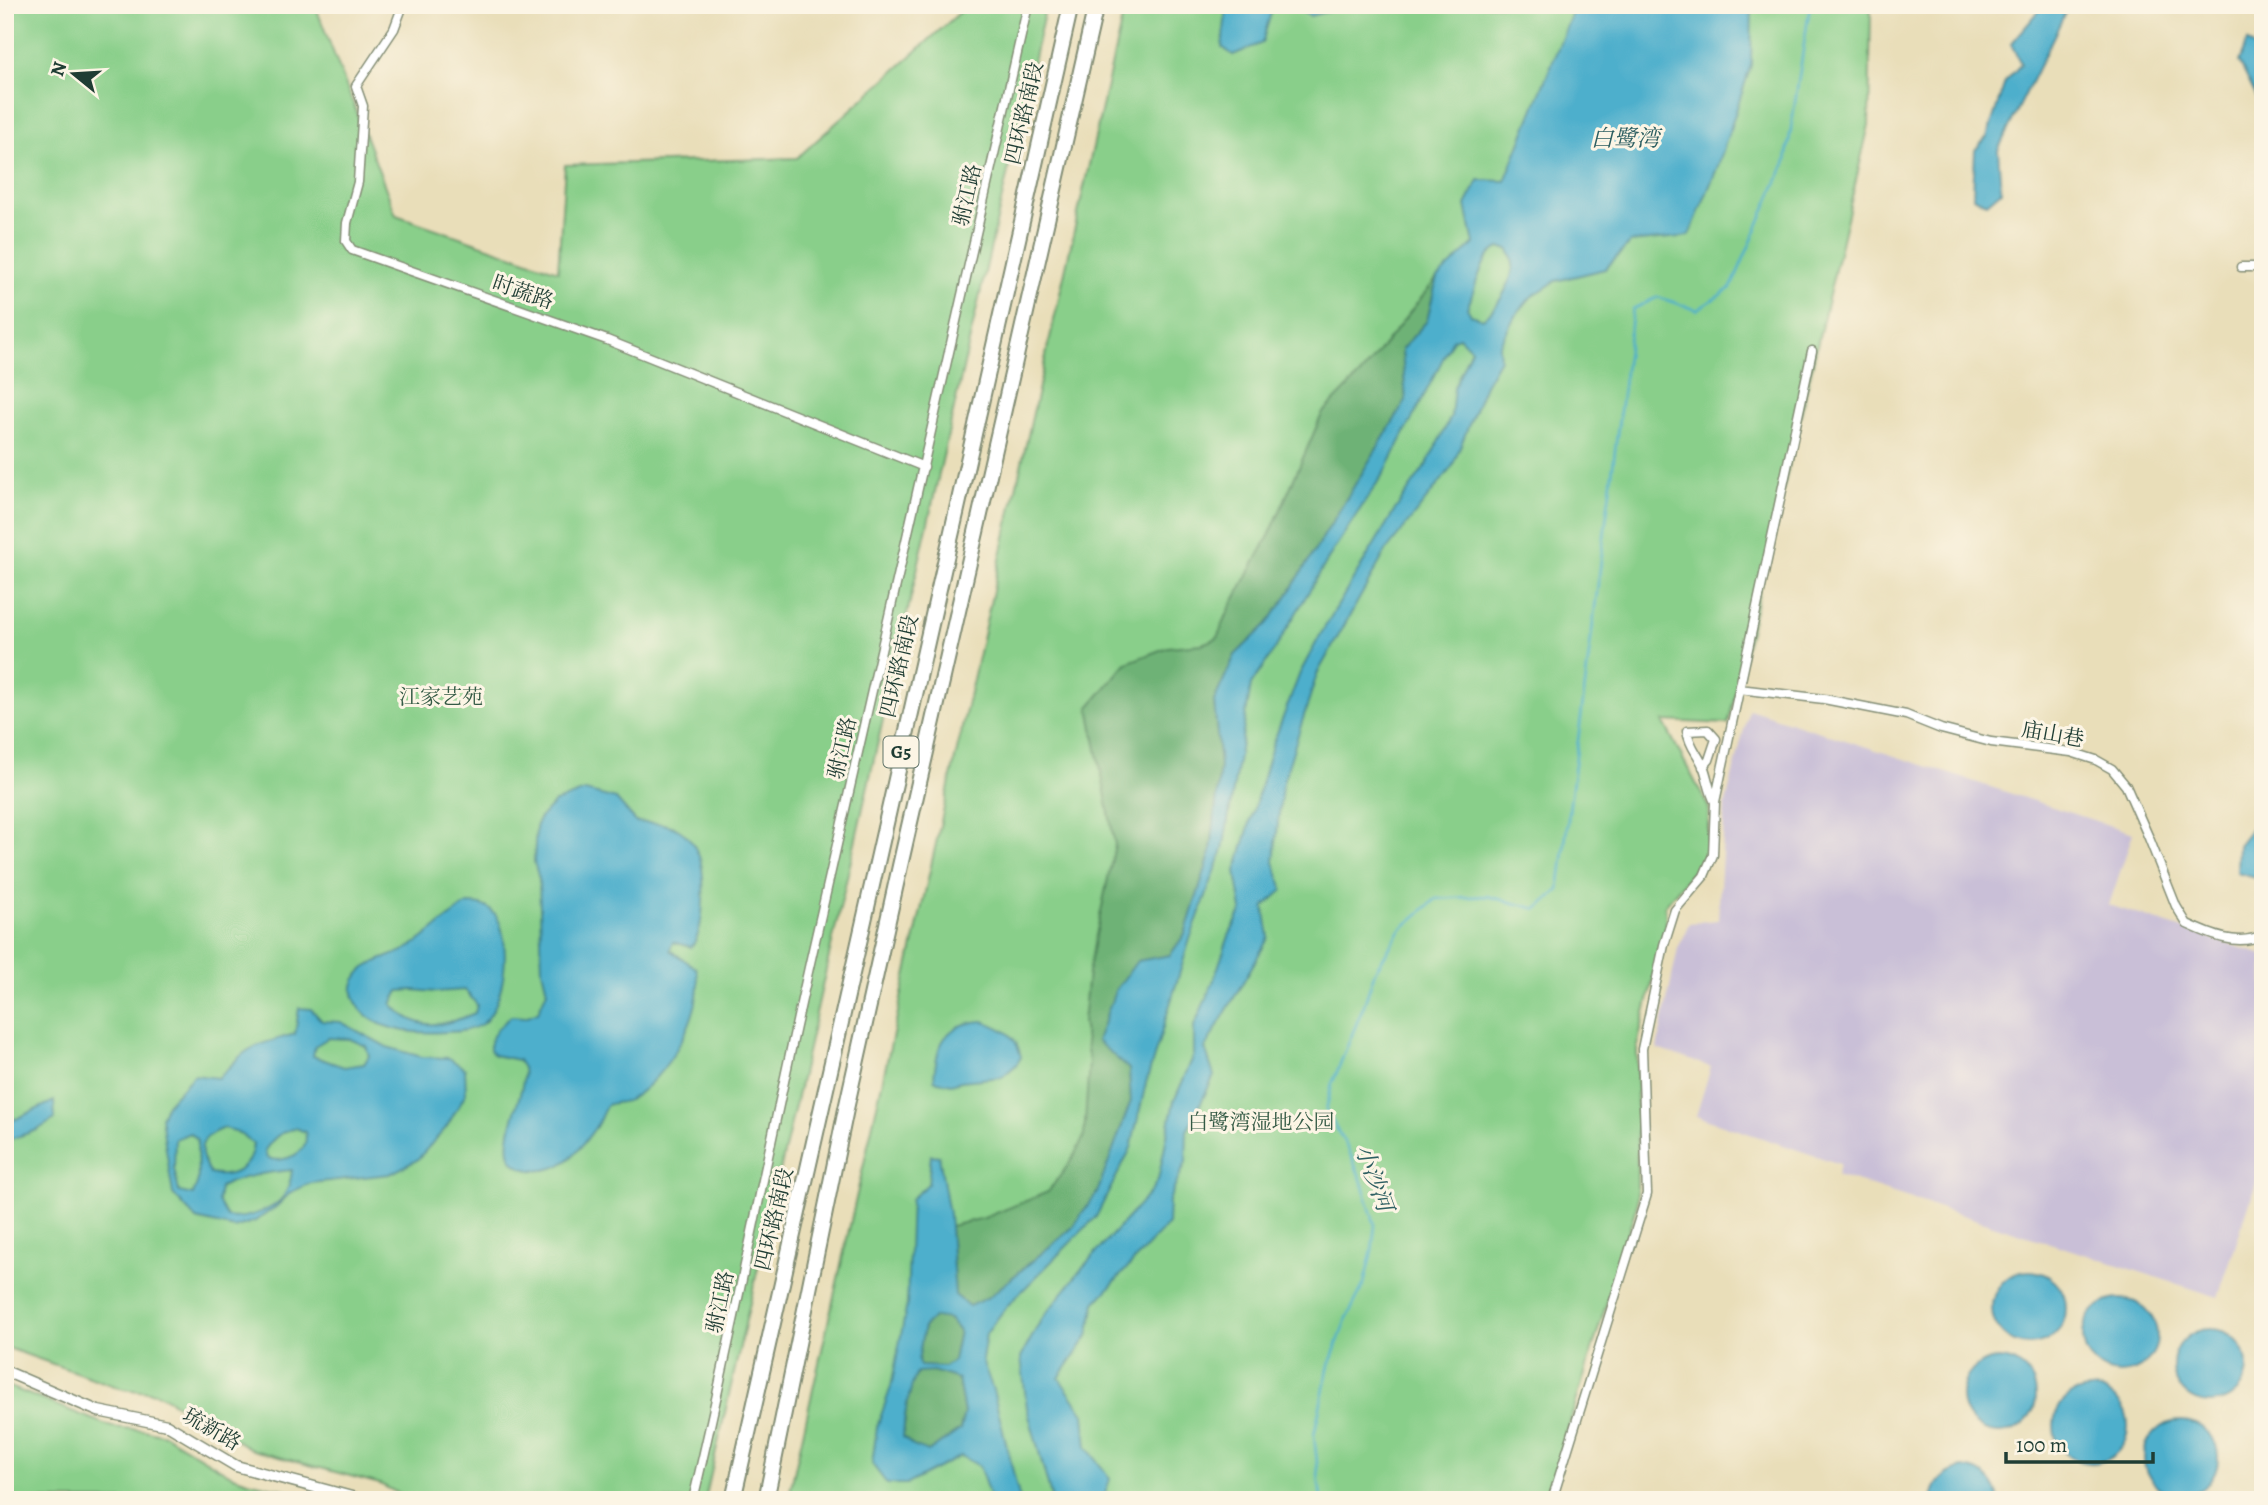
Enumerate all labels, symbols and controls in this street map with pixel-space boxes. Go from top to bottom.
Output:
north arrow [38,38,108,108]
text: N [44,58,73,80]
street label: 四环路南段 [999,59,1049,167]
water label: 白鹭湾 [1591,123,1664,154]
street label: 驸江路 [946,161,988,229]
street label: 时蔬路 [489,269,557,315]
street label: 四环路南段 [874,612,924,720]
park label: 江家艺苑 [399,683,483,711]
street label: 驸江路 [821,714,863,782]
street label: 庙山巷 [2020,715,2086,753]
road number: G5 [884,736,918,768]
park label: 白鹭湾湿地公园 [1188,1108,1335,1136]
water label: 小沙河 [1348,1140,1402,1219]
street label: 四环路南段 [749,1165,799,1273]
street label: 驸江路 [700,1268,740,1336]
street label: 琉新路 [178,1401,246,1457]
scale bar [2006,1421,2152,1465]
text: 100 m [2016,1431,2067,1459]

